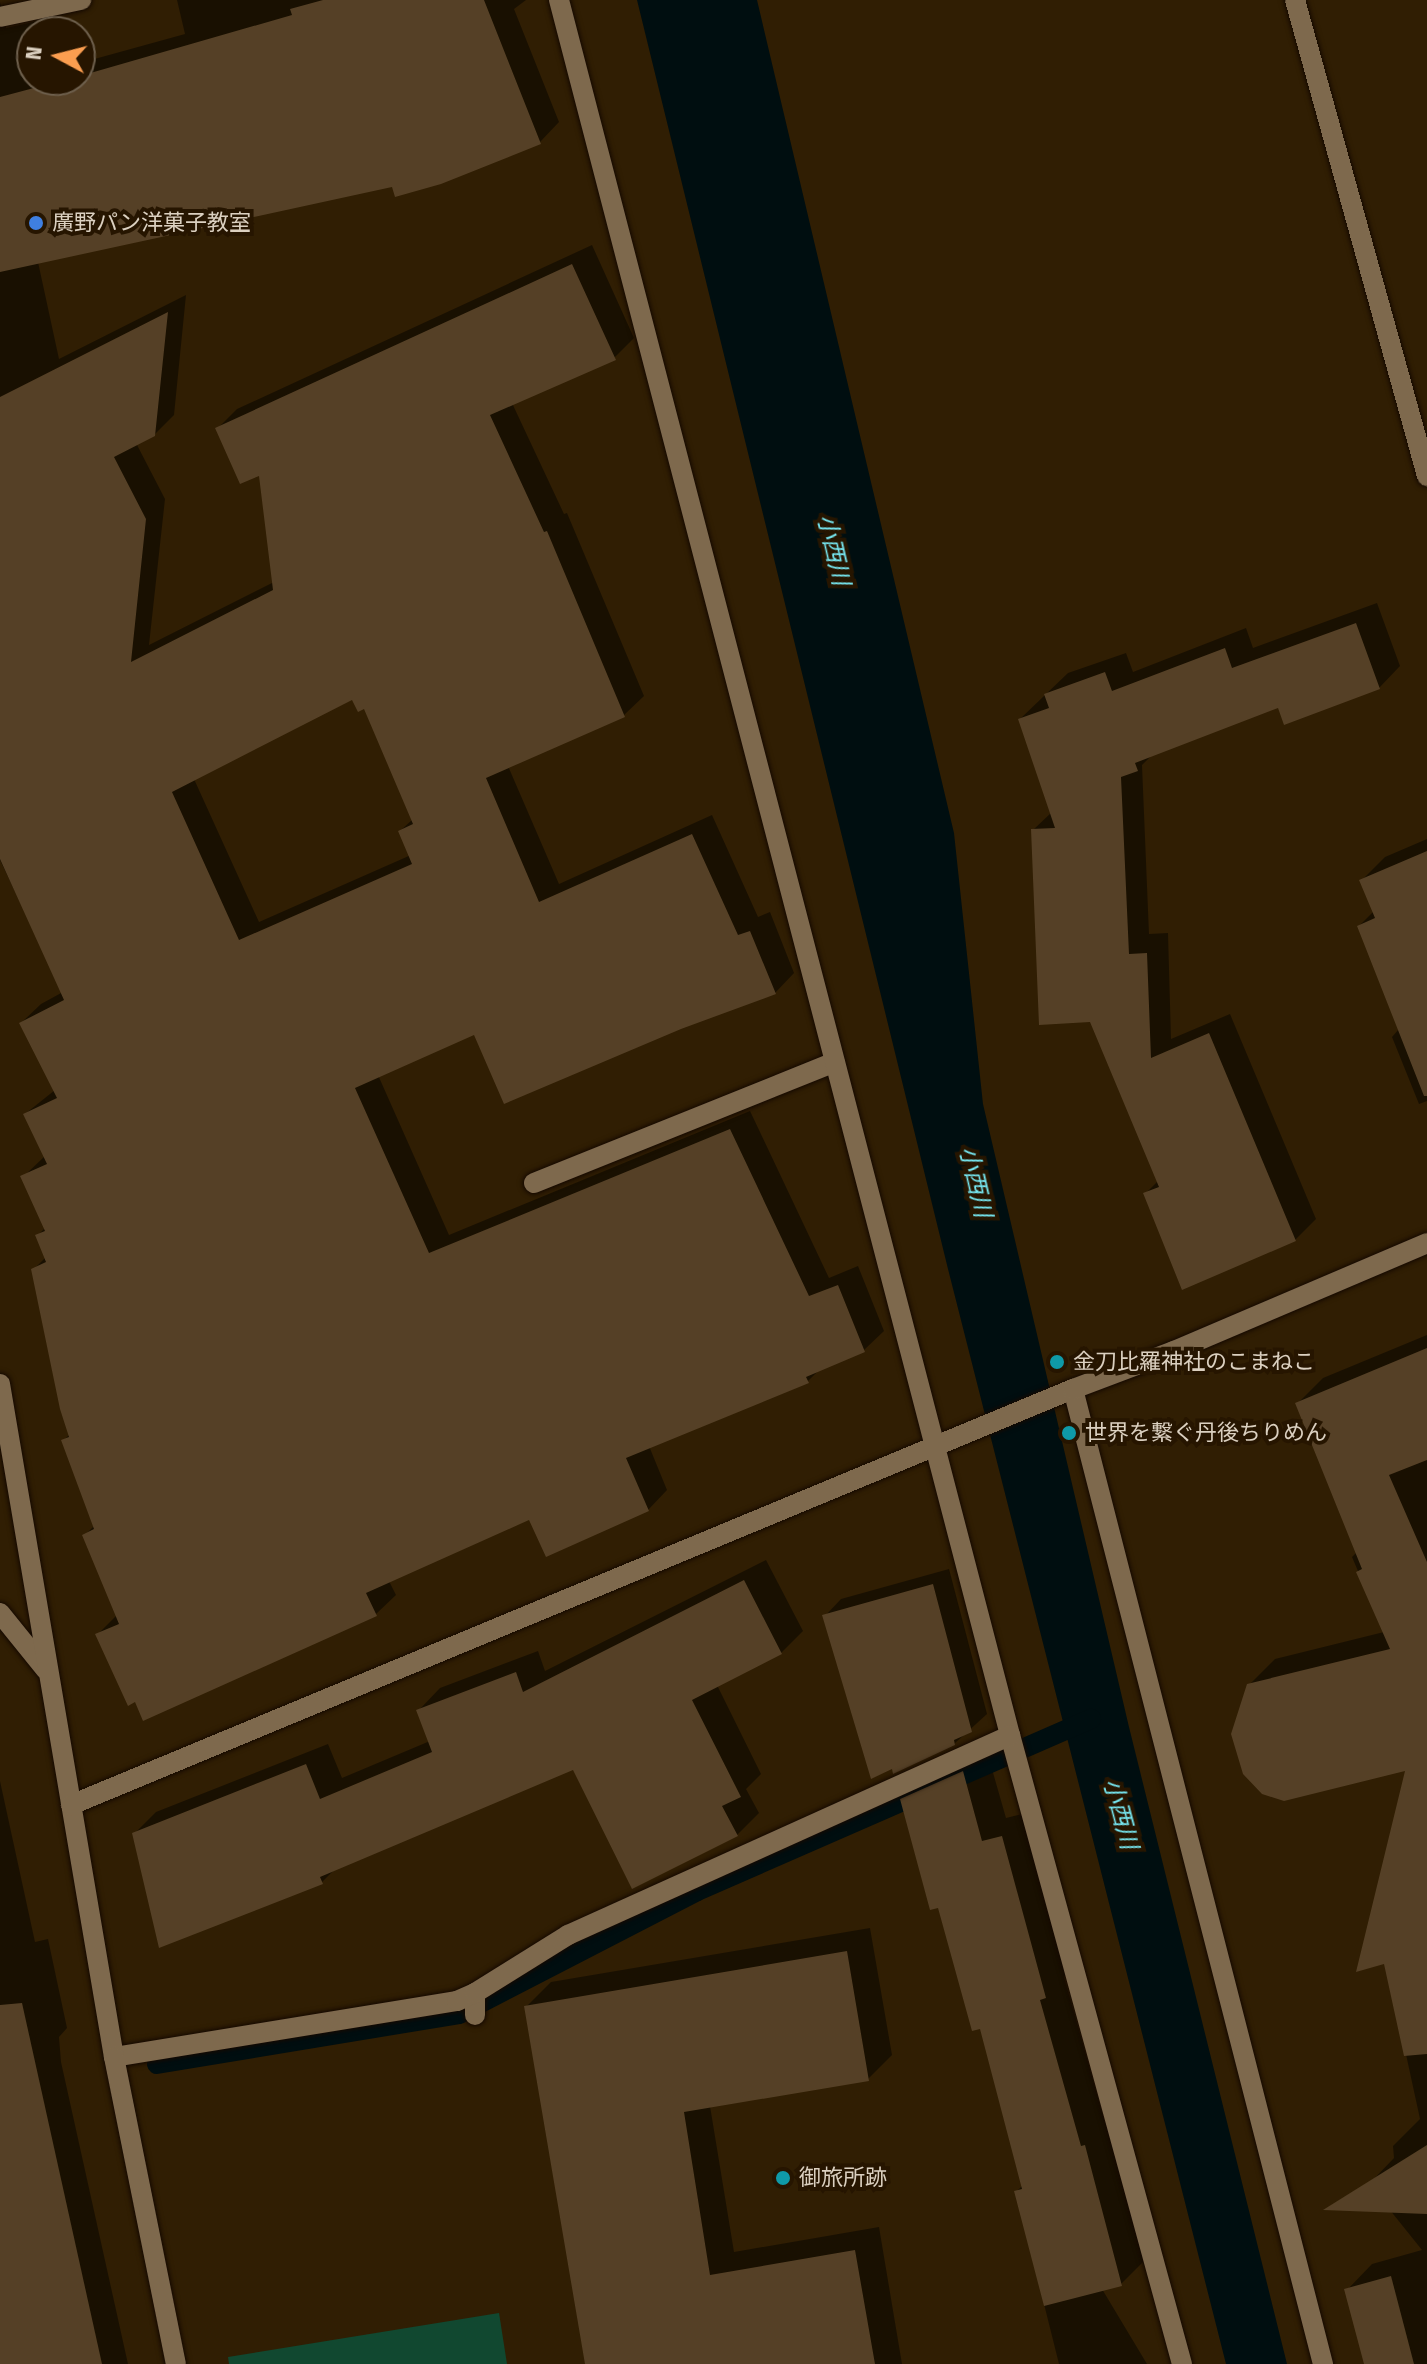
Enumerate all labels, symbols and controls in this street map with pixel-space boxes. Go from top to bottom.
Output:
north arrow [16,16,96,96]
text: N [19,45,48,61]
place label: 廣野パン洋菓子教室 [52,210,250,236]
marker: 廣野パン洋菓子教室 [27,214,45,232]
water label: 小西川 [811,512,855,588]
water label: 小西川 [953,1144,997,1220]
place label: 金刀比羅神社のこまねこ [1073,1349,1315,1375]
marker: 金刀比羅神社のこまねこ [1048,1353,1066,1371]
place label: 世界を繋ぐ丹後ちりめん [1085,1420,1327,1446]
marker: 世界を繋ぐ丹後ちりめん [1060,1424,1078,1442]
water label: 小西川 [1097,1775,1143,1853]
place label: 御旅所跡 [799,2165,887,2191]
marker: 御旅所跡 [774,2169,792,2187]

